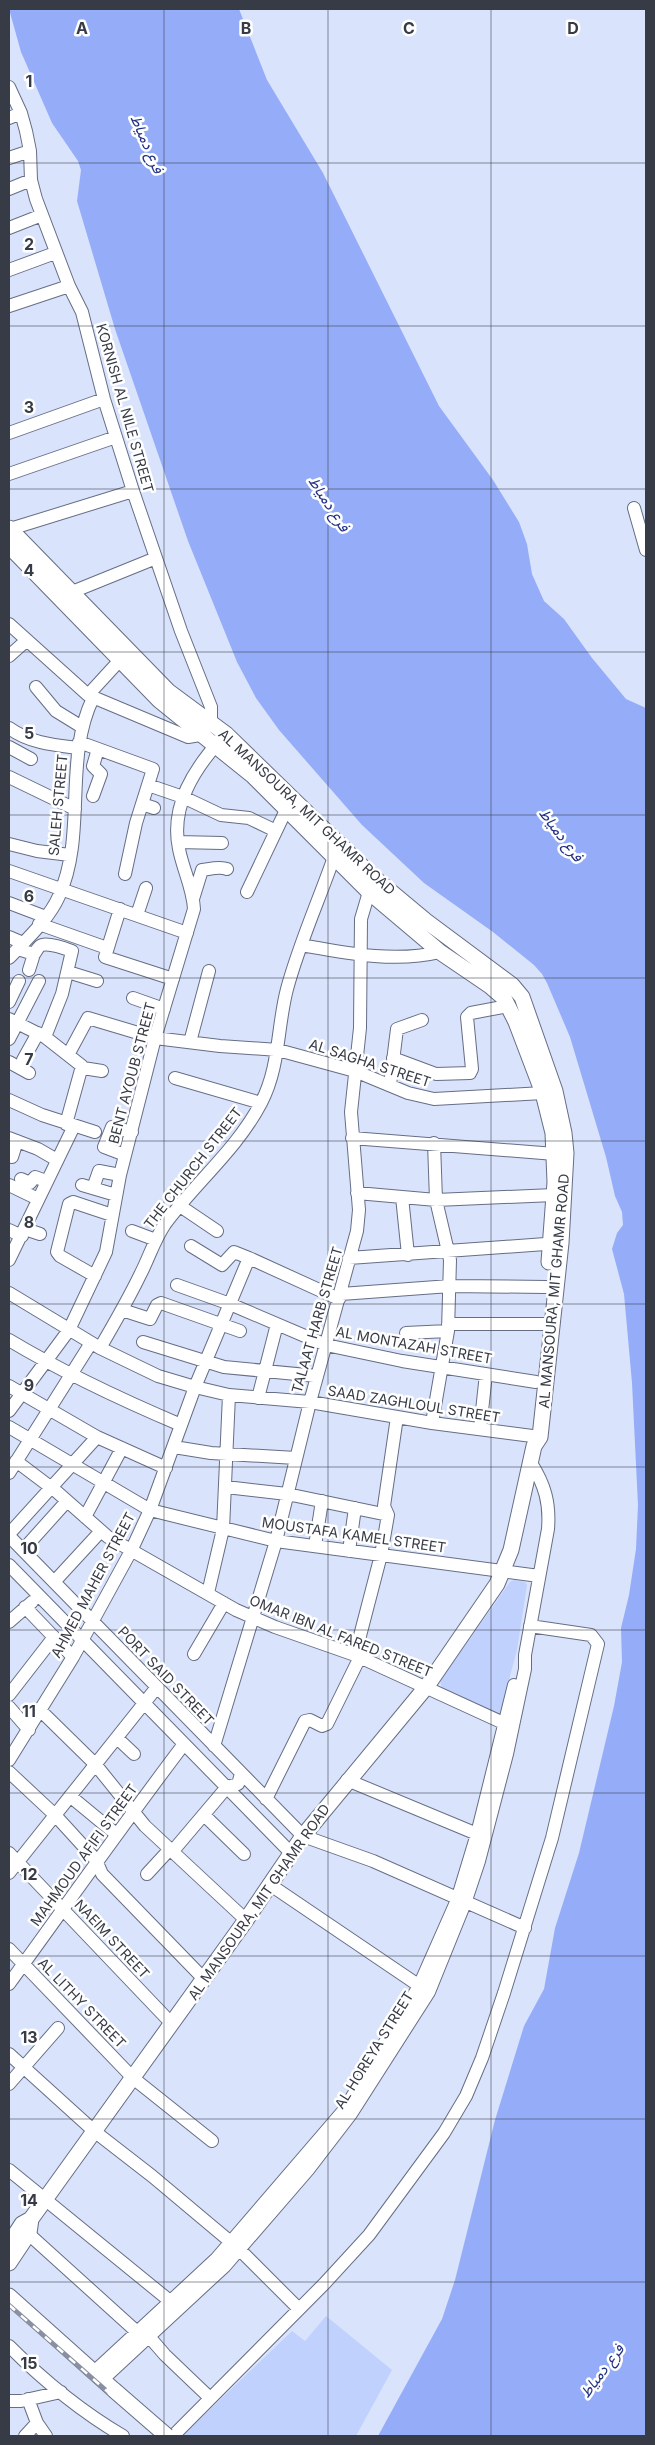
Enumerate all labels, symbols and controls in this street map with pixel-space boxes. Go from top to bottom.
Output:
text: A [76,18,88,38]
text: B [241,18,251,38]
text: C [403,18,415,38]
text: D [567,18,579,38]
text: 1 [26,71,32,91]
water label: فرع دمياط [125,112,169,178]
text: 2 [24,234,34,254]
street label: KORNISH AL NILE STREET [93,321,158,494]
text: 3 [24,397,34,417]
water label: فرع دمياط [303,473,355,537]
text: 4 [24,560,35,580]
text: 5 [24,723,34,743]
street label: AL MANSOURA, MIT GHAMR ROAD [215,725,399,898]
street label: SALEH STREET [45,753,70,857]
water label: فرع دمياط [534,804,588,867]
text: 6 [24,886,34,906]
street label: BENT AYOUB STREET [104,1000,159,1146]
street label: AL SAGHA STREET [307,1035,433,1090]
text: 7 [24,1049,34,1069]
street label: THE CHURCH STREET [140,1104,245,1232]
street label: AL MANSOURA, MIT GHAMR ROAD [535,1173,572,1409]
text: 8 [24,1212,34,1232]
street label: TALAAT HARB STREET [287,1245,346,1395]
street label: AL MONTAZAH STREET [335,1322,494,1367]
text: 9 [24,1375,34,1395]
street label: SAAD ZAGHLOUL STREET [326,1381,502,1426]
street label: AHMED MAHER STREET [47,1509,138,1660]
street label: MOUSTAFA KAMEL STREET [261,1513,447,1556]
text: 10 [20,1538,38,1558]
street label: OMAR IBN AL FARED STREET [247,1591,435,1680]
street label: PORT SAID STREET [115,1623,218,1729]
text: 11 [22,1701,36,1721]
street label: MAHMOUD AFIFI STREET [26,1781,141,1929]
street label: AL MANSOURA, MIT GHAMR ROAD [184,1800,333,2003]
text: 12 [21,1864,37,1884]
street label: NAEIM STREET [71,1896,153,1982]
street label: AL LITHY STREET [35,1954,130,2051]
street label: AL HOREYA STREET [331,1988,417,2111]
text: 13 [20,2027,38,2047]
text: 14 [20,2190,38,2210]
water label: فرع دمياط [575,2339,630,2402]
text: 15 [20,2353,38,2373]

